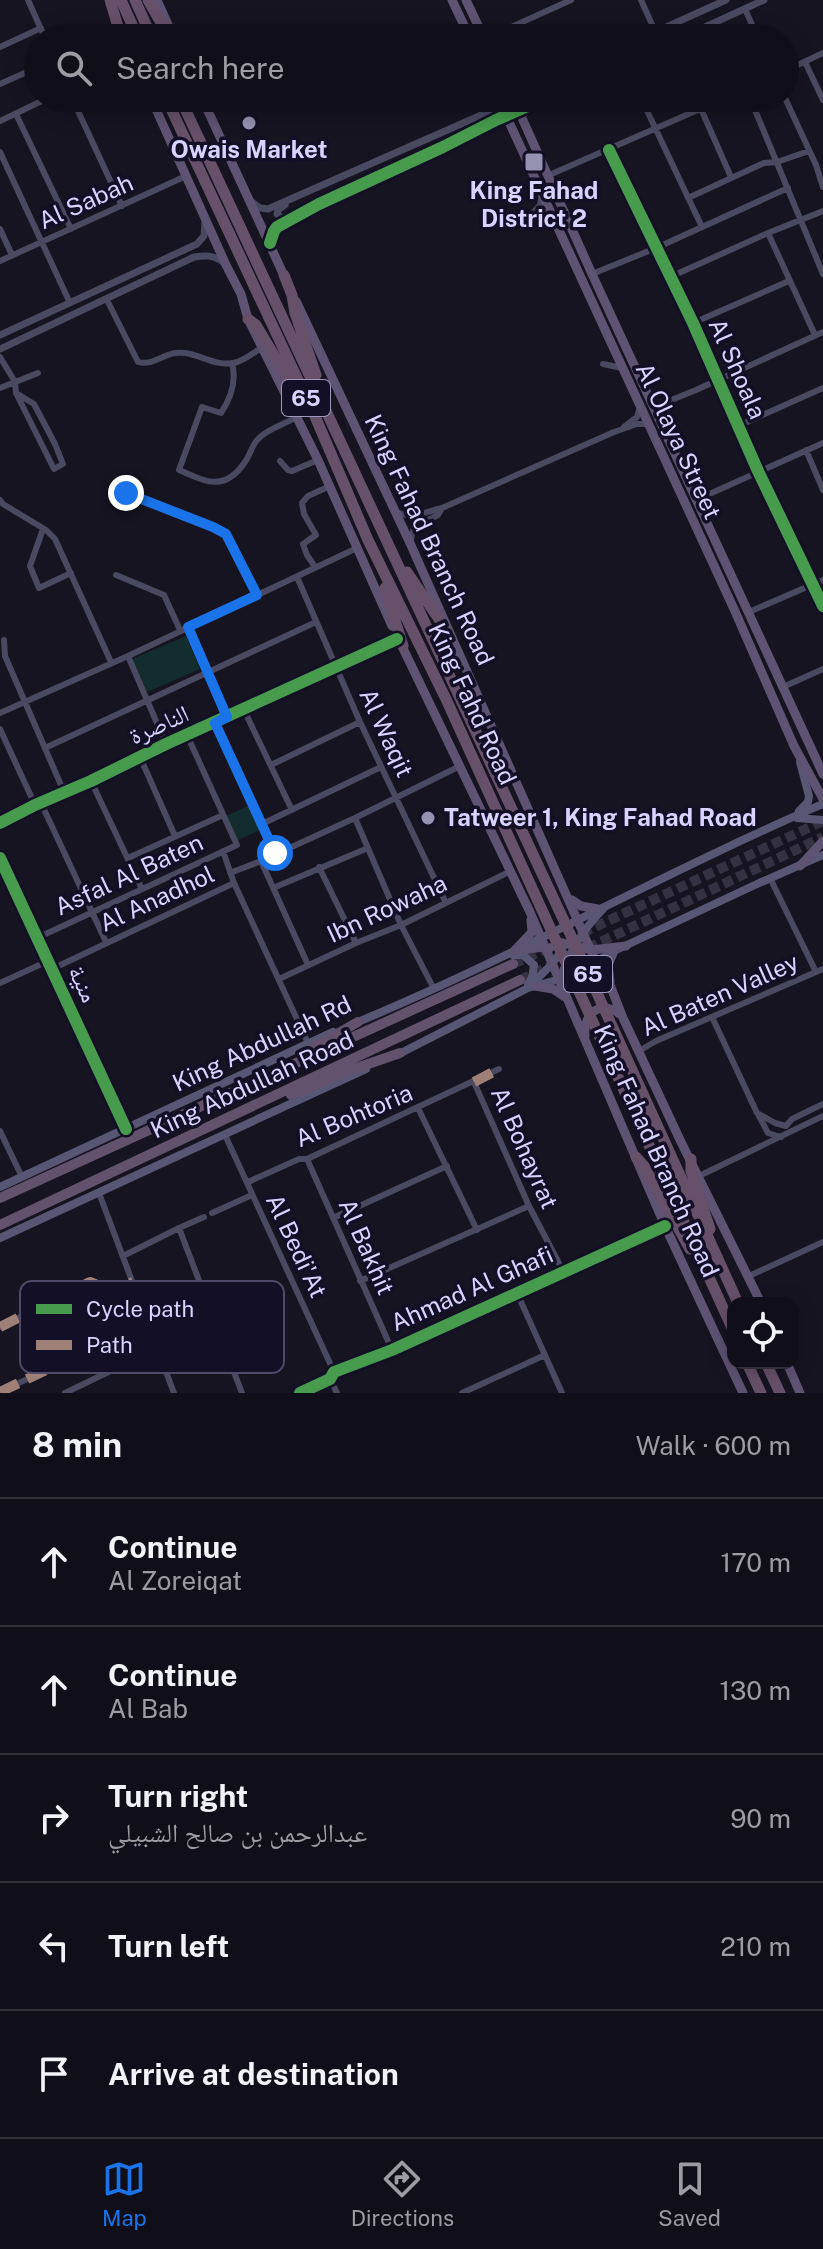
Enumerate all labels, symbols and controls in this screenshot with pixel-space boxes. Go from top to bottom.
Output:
search box [24,24,799,112]
icon: search [52,46,96,90]
text: Search here [116,50,284,86]
marker: Owais Market [240,114,258,132]
place label: Owais Market [171,135,327,163]
marker: King Fahad District 2 [523,151,545,173]
street label: Al Sabah [34,168,137,234]
place label: King Fahad District 2 [470,176,598,232]
street label: Al Shoala [703,314,772,423]
street label: Al Olaya Street [630,358,727,523]
road number: 65 [282,380,330,416]
street label: King Fahad Branch Road [359,410,500,669]
route end [108,475,144,511]
street label: King Fahd Road [423,618,523,789]
street label: Al Waqit [354,684,420,781]
street label: الناصرة [124,699,193,750]
place label: Tatweer 1, King Fahad Road [444,803,757,831]
marker: Tatweer 1, King Fahad Road [419,809,437,827]
street label: Asfal Al Baten [50,828,207,921]
route start [257,835,293,871]
street label: Al Anadhol [95,859,218,937]
street label: Ibn Rowaha [322,868,451,948]
street label: Al Baten Valley [637,947,803,1041]
road number: 65 [564,956,612,992]
street label: منية [63,961,105,1007]
street label: King Abdullah Rd [168,989,355,1097]
street label: King Fahad Branch Road [589,1020,725,1281]
street label: King Abdullah Road [146,1025,358,1143]
street label: Al Bohtoria [291,1078,416,1152]
street label: Al Bohayrat [486,1082,564,1213]
street label: Al Bedi'At [261,1189,333,1302]
street label: Al Bakhit [333,1194,400,1299]
street label: Ahmad Al Ghafi [386,1240,557,1336]
legend [20,1281,284,1373]
text: Cycle path [86,1296,194,1322]
map controls [727,1297,799,1369]
button: locate [727,1297,799,1369]
text: Path [86,1332,133,1358]
text: 8 min [32,1425,122,1465]
text: Walk · 600 m [636,1430,791,1461]
text: Continue [108,1529,238,1565]
icon: ahead [32,1540,76,1584]
text: 170 m [721,1547,791,1578]
text: Al Zoreiqat [108,1565,242,1596]
text: Continue [108,1657,238,1693]
icon: ahead [32,1668,76,1712]
text: 130 m [719,1675,791,1706]
text: Al Bab [108,1693,188,1724]
text: Turn right [108,1778,248,1814]
icon: right [32,1796,76,1840]
text: 90 m [730,1803,791,1834]
text: عبدالرحمن بن صالح الشبيلي [108,1817,367,1848]
icon: left [32,1924,76,1968]
text: Turn left [108,1928,229,1964]
text: 210 m [720,1931,791,1962]
icon: arrive [32,2052,76,2096]
text: Arrive at destination [108,2056,399,2092]
tab: Map [102,2157,147,2231]
tab: Directions [351,2157,454,2231]
tab: Saved [658,2157,721,2231]

